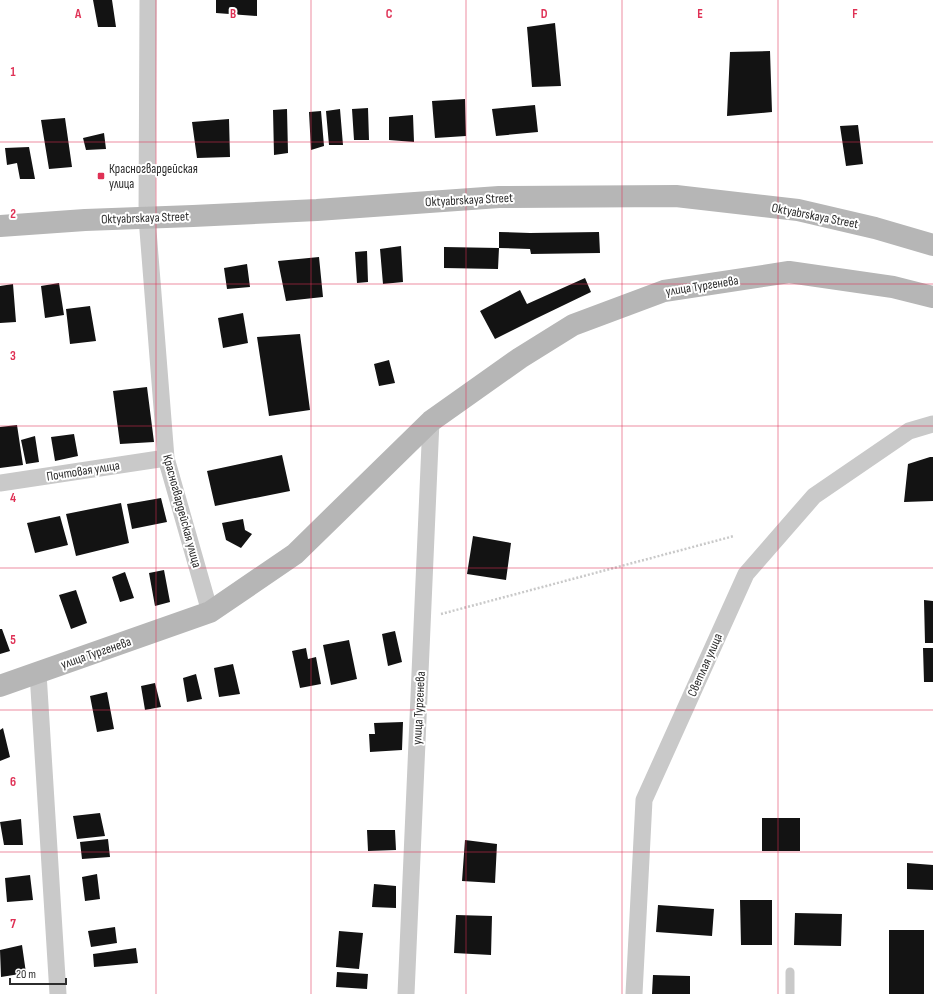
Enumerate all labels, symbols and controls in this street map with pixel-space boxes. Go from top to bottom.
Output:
text: A [74,6,82,22]
text: B [230,6,236,22]
text: C [386,6,393,22]
text: D [541,6,548,22]
text: E [697,6,703,22]
text: F [852,6,858,22]
text: 1 [10,64,16,80]
place label: Красногвардейская улица [109,161,198,192]
marker: Красногвардейская улица [96,171,106,181]
street label: Oktyabrskaya Street [425,190,513,210]
street label: Oktyabrskaya Street [770,200,860,232]
text: 2 [10,206,16,222]
street label: Oktyabrskaya Street [101,208,189,228]
street label: улица Тургенева [664,272,740,300]
text: 3 [10,348,16,364]
street label: Красногвардейская улица [159,453,205,569]
street label: Почтовая улица [45,457,121,485]
text: 4 [10,490,16,506]
street label: Светлая улица [684,631,726,699]
text: 5 [10,632,16,648]
street label: улица Тургенева [59,633,133,673]
street label: улица Тургенева [409,671,429,745]
text: 6 [10,774,16,790]
text: 7 [10,916,16,932]
scale bar [10,960,66,986]
text: 20 m [16,967,36,982]

